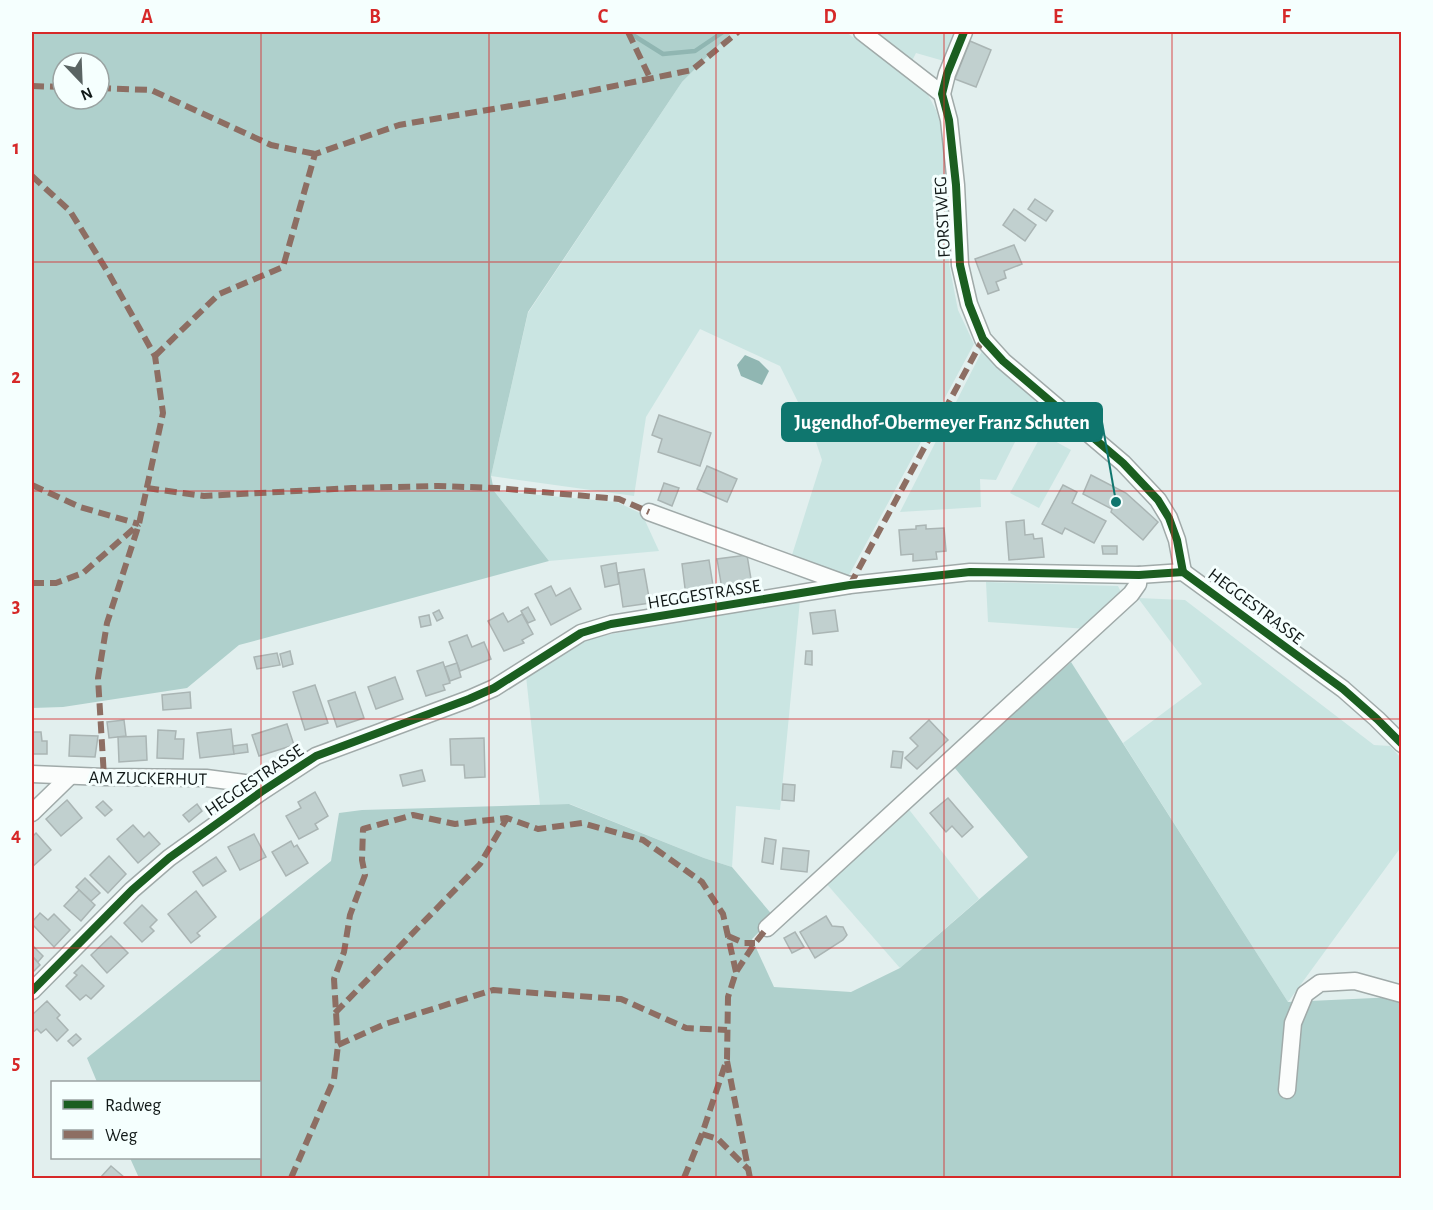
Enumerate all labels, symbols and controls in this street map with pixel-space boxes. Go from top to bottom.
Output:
text: A [141,7,153,27]
text: B [369,7,381,27]
text: C [598,7,609,27]
text: D [823,7,837,27]
text: E [1053,7,1063,27]
text: F [1281,7,1291,27]
north arrow [51,51,111,111]
text: N [78,84,95,103]
text: 1 [12,138,20,158]
street label: FORSTWEG [932,176,954,258]
text: 2 [11,367,21,387]
callout: Jugendhof-Obermeyer Franz Schuten [782,403,1102,441]
text: Jugendhof-Obermeyer Franz Schuten [794,413,1090,433]
street label: HEGGESTRASSE [1204,565,1307,649]
street label: HEGGESTRASSE [646,577,762,613]
text: 3 [12,596,20,616]
street label: HEGGESTRASSE [202,741,307,820]
street label: AM ZUCKERHUT [89,769,208,789]
text: 4 [11,825,21,845]
text: 5 [12,1053,20,1073]
legend [51,1081,261,1159]
text: Radweg [105,1097,161,1115]
text: Weg [105,1127,137,1145]

